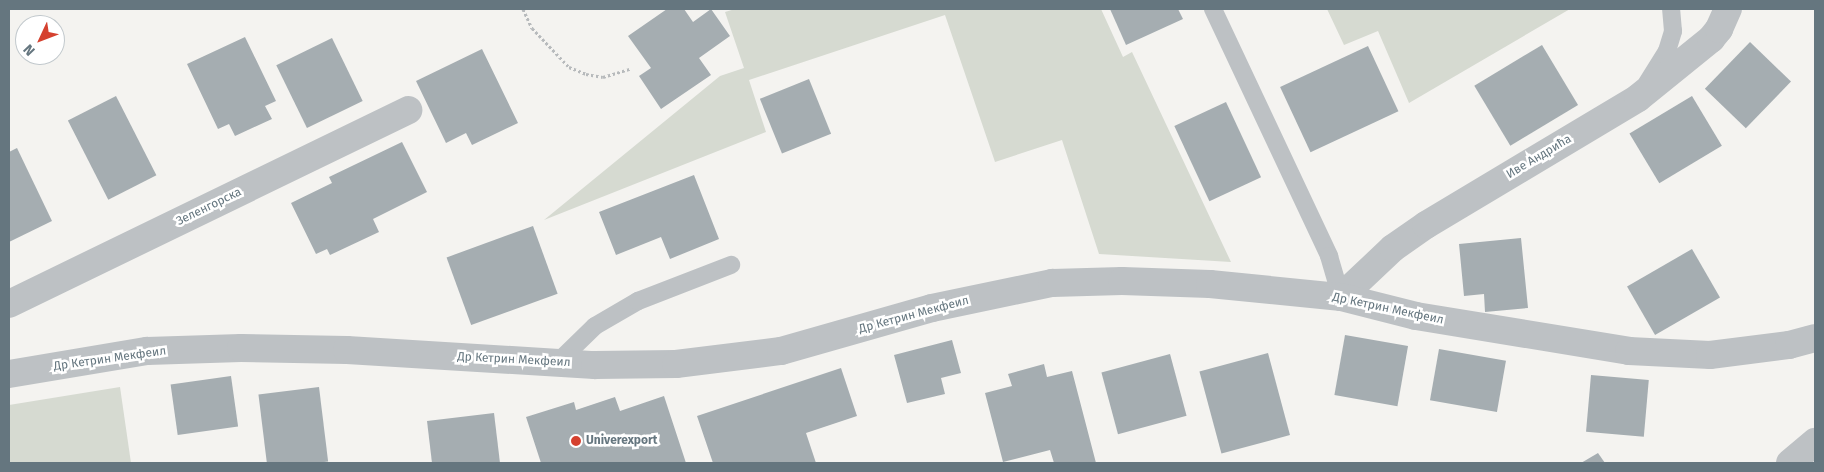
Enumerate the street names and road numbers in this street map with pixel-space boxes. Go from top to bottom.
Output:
street label: Иве Андрића [1504,132,1574,182]
street label: Зеленгорска [174,185,244,229]
street label: Др Кетрин Мекфеил [1331,290,1445,328]
street label: Др Кетрин Мекфеил [857,293,971,337]
street label: Др Кетрин Мекфеил [53,344,167,374]
street label: Др Кетрин Мекфеил [457,350,571,370]

